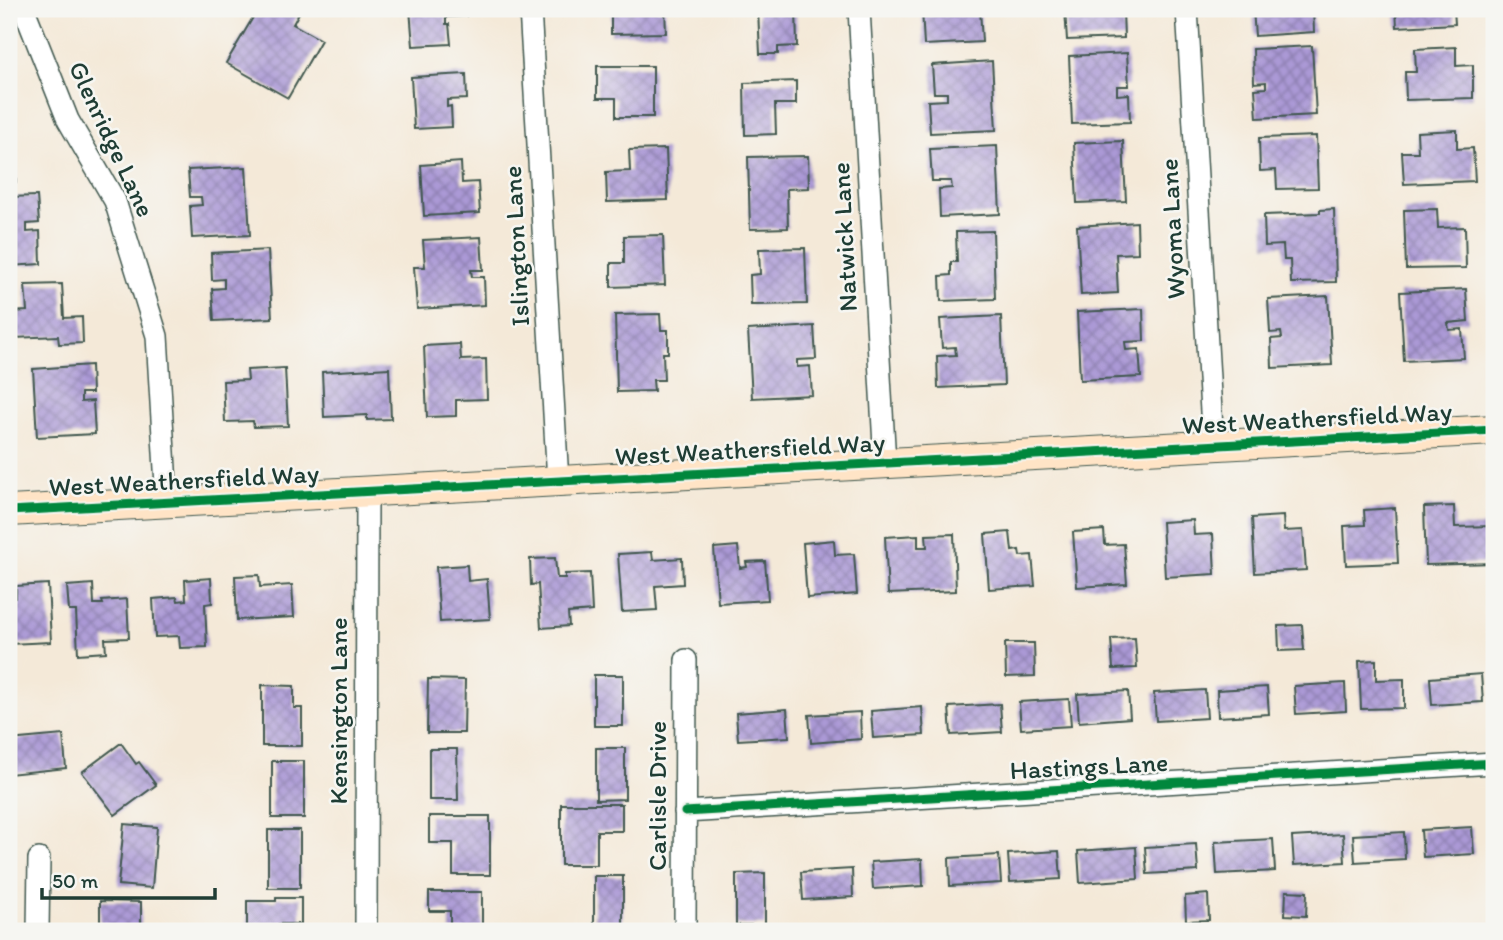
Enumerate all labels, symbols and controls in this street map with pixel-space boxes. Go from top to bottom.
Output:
street label: Glenridge Lane [62,56,162,222]
street label: Wyoma Lane [1152,158,1192,300]
street label: Natwick Lane [824,162,864,312]
street label: Islington Lane [496,165,536,327]
street label: West Weathersfield Way [1181,395,1453,441]
street label: West Weathersfield Way [614,426,886,472]
street label: West Weathersfield Way [48,457,320,503]
street label: Kensington Lane [322,617,354,805]
street label: Carlisle Drive [641,721,673,871]
street label: Hastings Lane [1009,746,1169,786]
scale bar [42,856,215,900]
text: 50 m [52,868,99,893]

